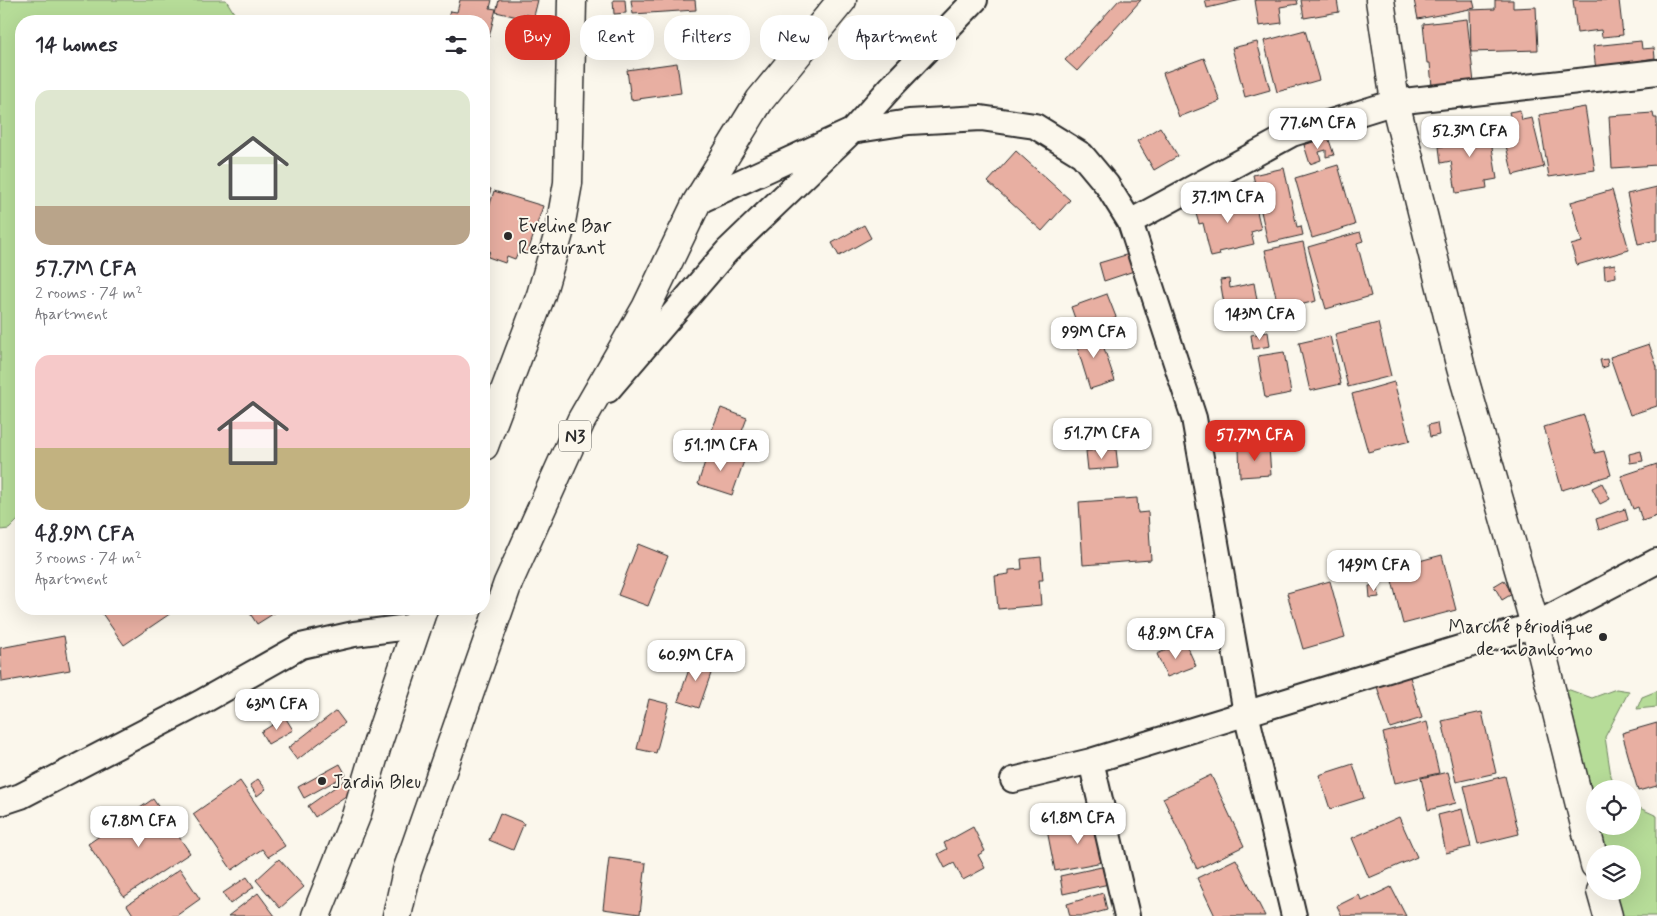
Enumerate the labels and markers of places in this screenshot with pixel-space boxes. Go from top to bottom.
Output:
pin: 77.6M CFA [1261,108,1375,150]
pin: 52.3M CFA [1413,116,1527,158]
pin: 37.1M CFA [1171,182,1285,224]
place label: Eveline Bar Restaurant [518,214,611,261]
marker: Eveline Bar Restaurant [502,230,514,242]
pin: 143M CFA [1208,298,1312,341]
pin: 99M CFA [1048,316,1140,359]
pin: 51.7M CFA [1045,418,1159,460]
pin: 57.7M CFA [1198,420,1312,462]
pin: 51.1M CFA [664,430,778,472]
pin: 149M CFA [1322,550,1426,592]
place label: Marché périodique de mbankomo [1448,615,1593,662]
pin: 48.9M CFA [1119,618,1233,660]
marker: Marché périodique de mbankomo [1597,631,1609,643]
pin: 60.9M CFA [639,640,753,682]
pin: 63M CFA [231,688,323,731]
place label: Jardin Bleu [332,770,421,795]
marker: Jardin Bleu [316,775,328,787]
pin: 61.8M CFA [1021,802,1135,845]
pin: 67.8M CFA [82,806,196,848]

